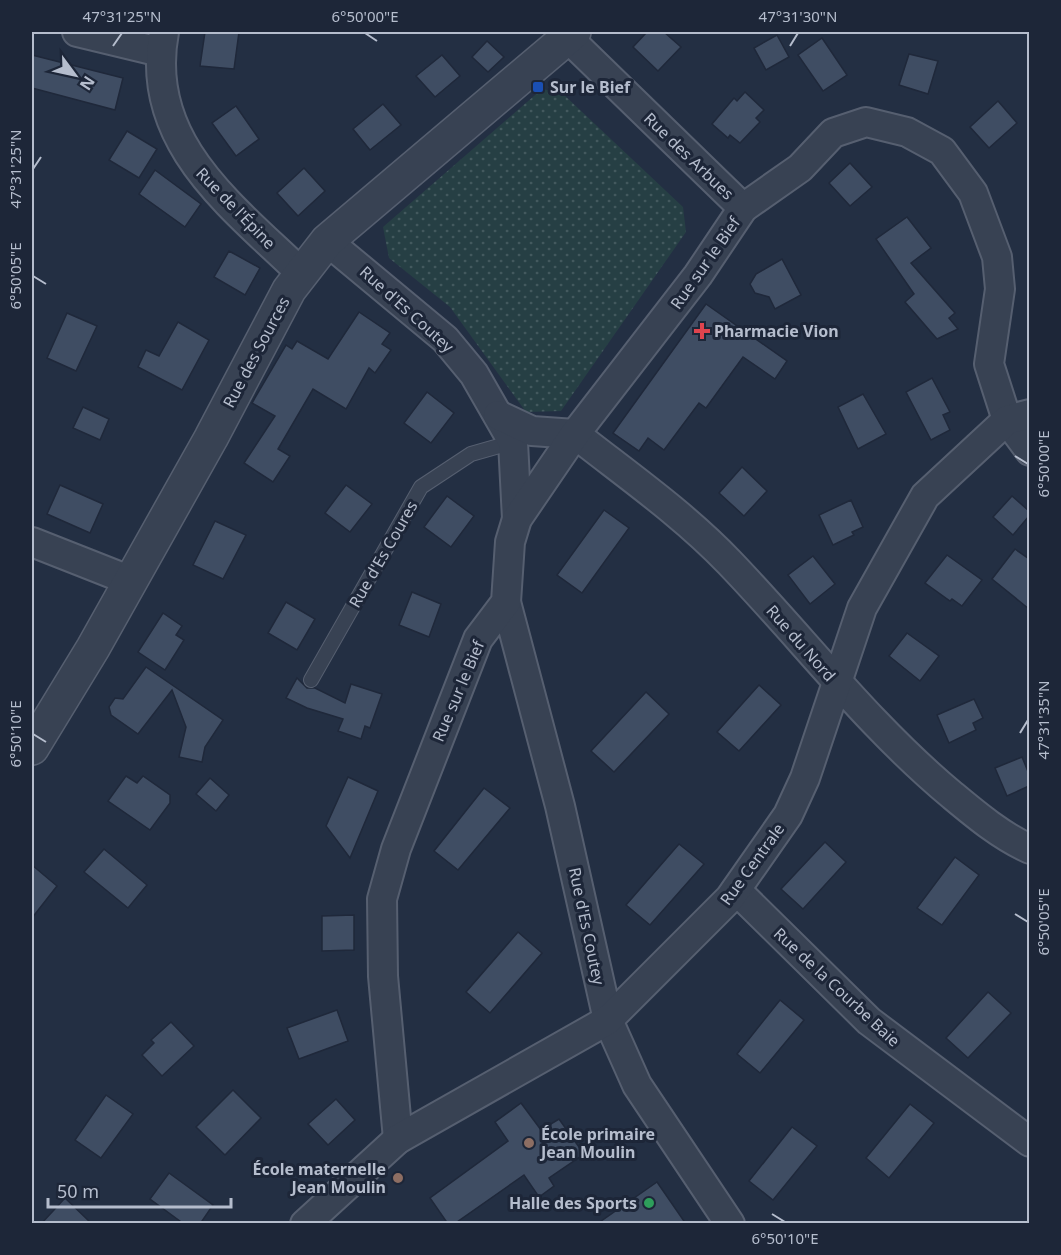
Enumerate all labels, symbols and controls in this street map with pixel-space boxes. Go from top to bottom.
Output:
text: 47°31'25"N [83,6,161,26]
text: 6°50'00"E [331,6,399,26]
text: 47°31'30"N [759,6,837,26]
north arrow [45,45,105,105]
text: N [75,72,100,95]
place label: Sur le Bief [550,76,631,98]
marker: Sur le Bief [531,80,545,94]
street label: Rue des Arbues [639,107,739,205]
text: 47°31'25"N [5,130,25,208]
street label: Rue de l'Épine [191,162,281,254]
street label: Rue sur le Bief [665,211,746,313]
text: 6°50'05"E [5,242,25,310]
street label: Rue d'Es Coutey [355,261,459,358]
street label: Rue des Sources [217,293,295,411]
place label: Pharmacie Vion [714,320,839,342]
marker: Pharmacie Vion [695,324,709,338]
text: 6°50'00"E [1033,430,1053,498]
street label: Rue d'Es Coures [344,497,422,611]
street label: Rue du Nord [762,600,840,686]
street label: Rue sur le Bief [427,636,490,745]
text: 47°31'35"N [1033,681,1053,759]
text: 6°50'10"E [5,700,25,768]
street label: Rue Centrale [715,819,789,909]
street label: Rue d'Es Coutey [564,865,610,988]
text: 6°50'05"E [1033,888,1053,956]
street label: Rue de la Courbe Baie [769,923,905,1051]
place label: École primaire Jean Moulin [539,1123,655,1163]
marker: École primaire Jean Moulin [522,1136,536,1150]
place label: École maternelle Jean Moulin [252,1158,386,1198]
scale bar [48,1171,231,1209]
marker: École maternelle Jean Moulin [391,1171,405,1185]
text: 50 m [57,1179,99,1203]
place label: Halle des Sports [509,1192,637,1214]
marker: Halle des Sports [642,1196,656,1210]
text: 6°50'10"E [751,1228,819,1248]

